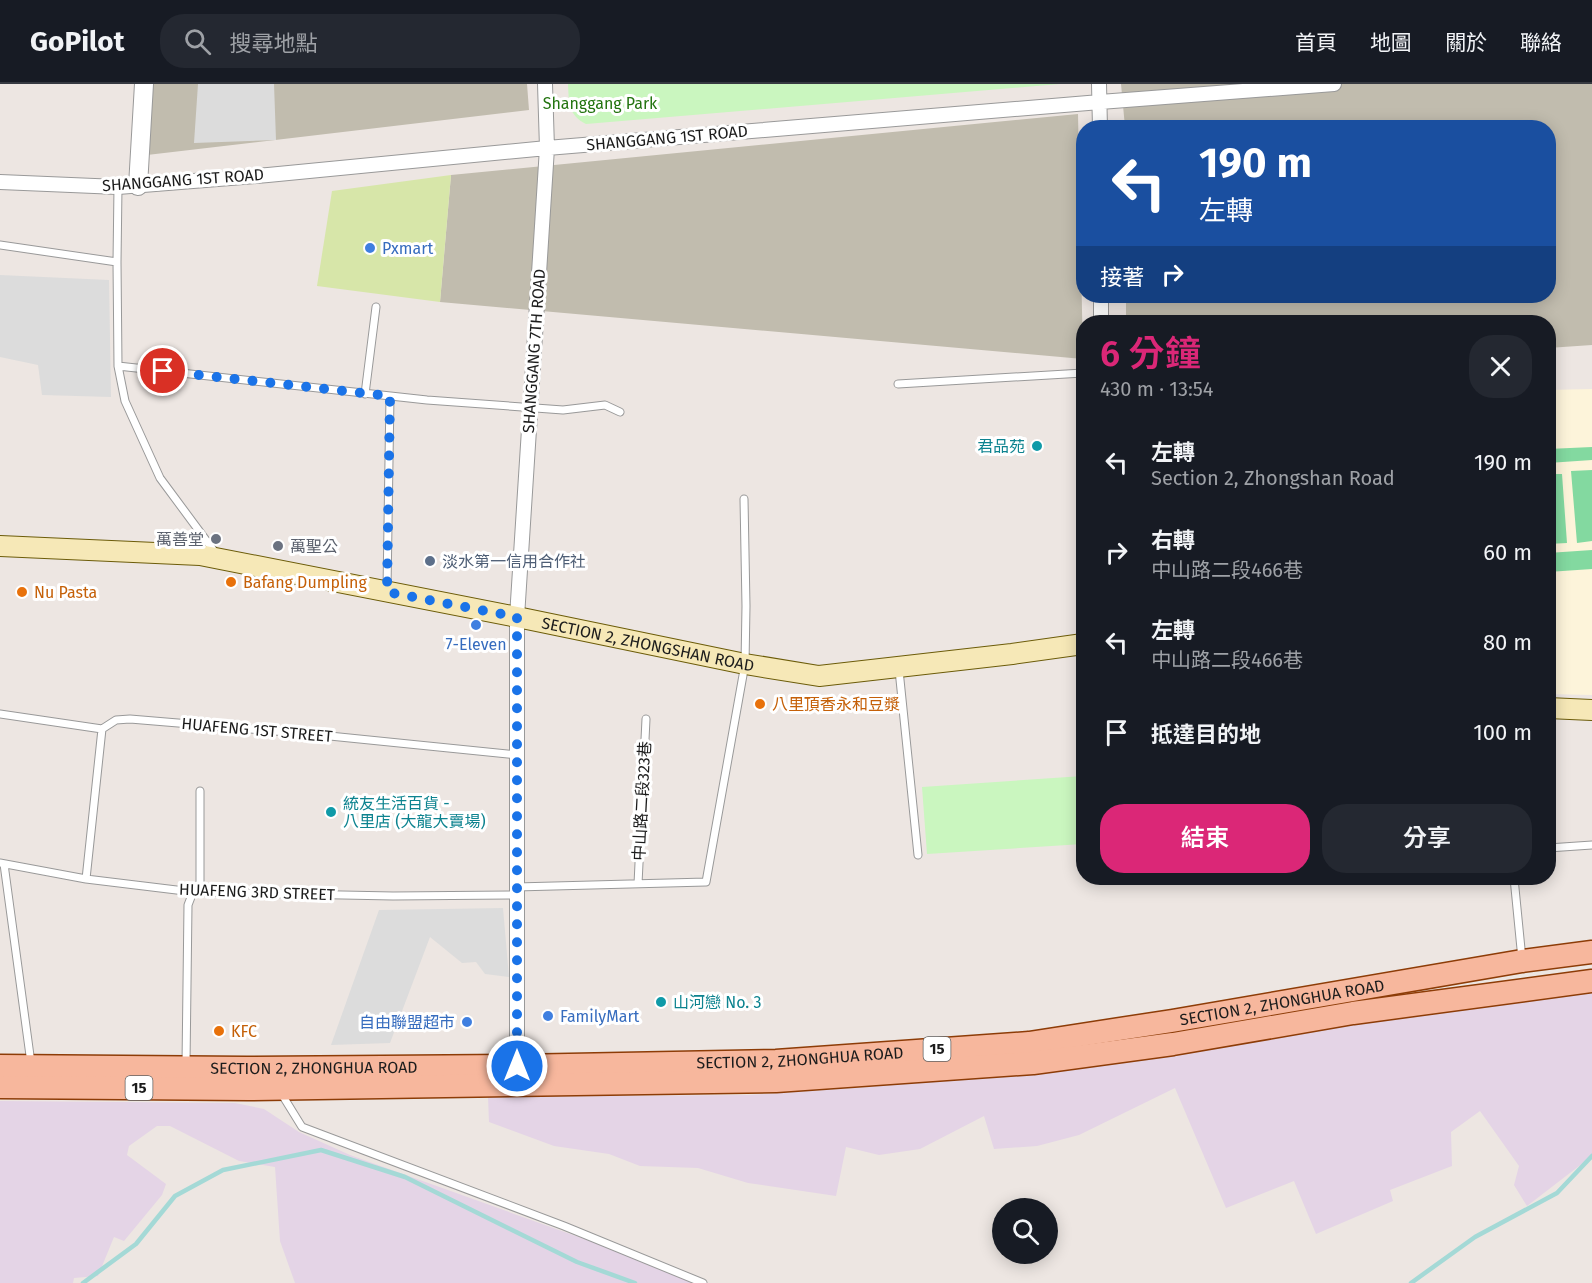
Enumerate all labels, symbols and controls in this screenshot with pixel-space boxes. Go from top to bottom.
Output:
search box [160,14,580,68]
text: GoPilot [30,25,124,58]
icon: search [181,25,214,58]
text: 搜尋地點 [229,30,317,57]
text: 首頁 [1295,30,1337,56]
text: 地圖 [1370,30,1412,56]
text: 關於 [1445,30,1487,56]
text: 聯絡 [1520,30,1562,56]
park label: Shanggang Park [543,94,658,113]
street label: SHANGGANG 1ST ROAD [585,121,749,155]
text: 190 m [1199,138,1312,188]
icon: left [1100,144,1178,222]
street label: SHANGGANG 1ST ROAD [102,165,264,195]
text: 左轉 [1199,195,1253,227]
place label: Pxmart [382,239,433,258]
marker: Pxmart [363,241,377,255]
icon: right [1156,258,1189,291]
text: 接著 [1100,264,1144,291]
street label: SHANGGANG 7TH ROAD [519,268,549,434]
text: 6 分鐘 [1100,332,1201,376]
button: close [1469,335,1532,398]
pin [137,345,188,396]
icon: arrive [146,354,179,387]
text: 430 m · 13:54 [1100,377,1213,401]
place label: 君品苑 [977,437,1025,456]
marker: 君品苑 [1030,439,1044,453]
text: 左轉 [1151,439,1195,466]
icon: left [1100,446,1133,479]
text: 190 m [1474,449,1532,476]
text: Section 2, Zhongshan Road [1151,466,1395,490]
text: 右轉 [1151,527,1195,554]
place label: 萬善堂 [156,530,204,549]
marker: 萬善堂 [209,532,223,546]
icon: right [1100,536,1133,569]
place label: 萬聖公 [290,537,338,556]
marker: 萬聖公 [271,539,285,553]
text: 60 m [1483,539,1532,566]
place label: 淡水第一信用合作社 [442,552,586,571]
marker: 淡水第一信用合作社 [423,554,437,568]
text: 中山路二段466巷 [1151,558,1303,582]
place label: Bafang Dumpling [243,573,367,592]
marker: Bafang Dumpling [224,575,238,589]
place label: Nu Pasta [34,583,97,602]
marker: Nu Pasta [15,585,29,599]
street label: SECTION 2, ZHONGSHAN ROAD [540,613,756,675]
text: 左轉 [1151,617,1195,644]
marker: 7-Eleven [469,618,483,632]
icon: left [1100,626,1133,659]
text: 80 m [1483,629,1532,656]
place label: 7-Eleven [445,635,507,654]
text: 中山路二段466巷 [1151,648,1303,672]
place label: 八里頂香永和豆漿 [772,695,900,714]
marker: 八里頂香永和豆漿 [753,697,767,711]
street label: HUAFENG 1ST STREET [181,714,334,746]
icon: arrive [1100,716,1133,749]
text: 100 m [1473,719,1532,746]
text: 抵達目的地 [1151,721,1261,748]
street label: 中山路二段323巷 [629,741,655,861]
place label: 統友生活百貨 - 八里店 (大龍大賣場) [343,794,486,831]
button: 結束 [1100,804,1310,873]
button: 分享 [1322,804,1532,873]
marker: 統友生活百貨 - 八里店 (大龍大賣場) [324,805,338,819]
street label: HUAFENG 3RD STREET [179,880,336,904]
street label: SECTION 2, ZHONGHUA ROAD [1178,975,1386,1029]
place label: 山河戀 No. 3 [673,993,761,1012]
marker: 山河戀 No. 3 [654,995,668,1009]
place label: FamilyMart [560,1007,640,1026]
marker: FamilyMart [541,1009,555,1023]
place label: 自由聯盟超市 [359,1013,455,1032]
marker: 自由聯盟超市 [460,1015,474,1029]
place label: KFC [231,1022,257,1041]
marker: KFC [212,1024,226,1038]
position arrow [485,1034,549,1098]
road number: 15 [924,1037,950,1061]
street label: SECTION 2, ZHONGHUA ROAD [696,1042,904,1072]
street label: SECTION 2, ZHONGHUA ROAD [210,1057,418,1078]
road number: 15 [126,1076,152,1100]
map controls [992,1198,1058,1264]
button: search [992,1198,1058,1264]

